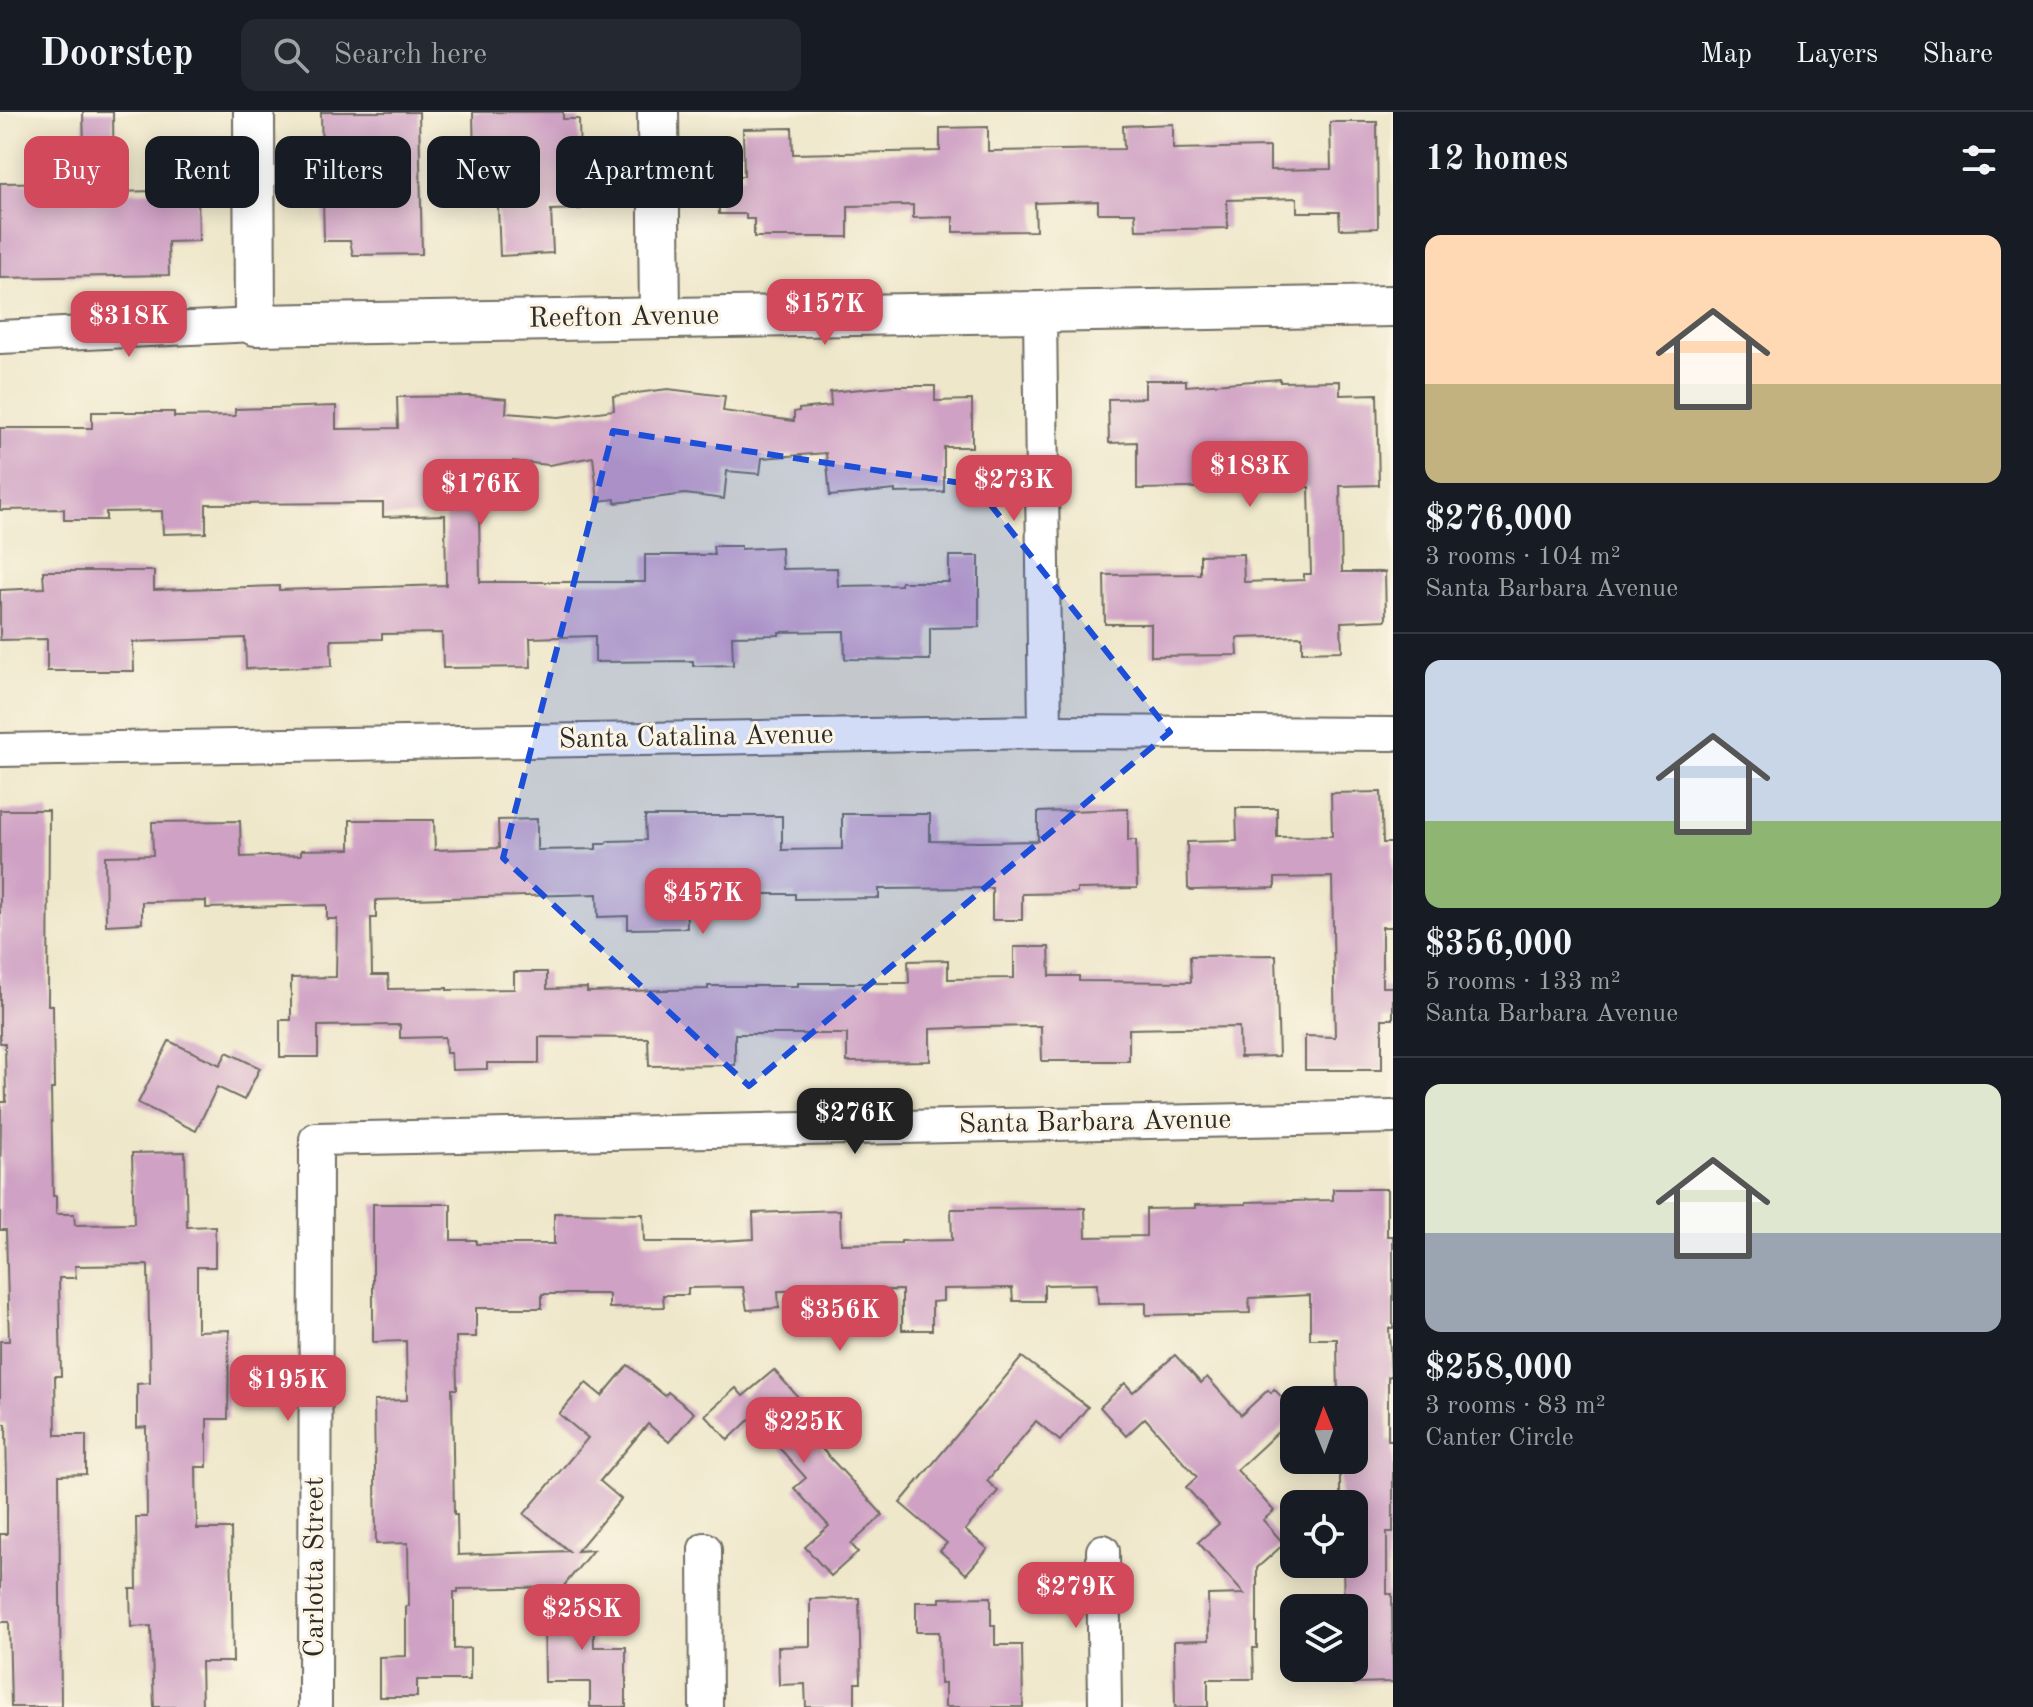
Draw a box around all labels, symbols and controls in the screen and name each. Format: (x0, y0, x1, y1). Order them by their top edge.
search box (241, 19, 801, 91)
icon: search (269, 33, 313, 77)
text: Doorstep (40, 36, 193, 74)
text: Search here (333, 40, 487, 70)
text: Map (1700, 41, 1752, 69)
text: Layers (1796, 41, 1878, 69)
text: Share (1922, 41, 1993, 69)
chip: Buy (24, 136, 129, 208)
chip: Rent (145, 136, 259, 208)
chip: Filters (275, 136, 411, 208)
chip: New (427, 136, 540, 208)
chip: Apartment (556, 136, 743, 208)
icon: filters (1957, 138, 2001, 182)
text: 12 homes (1425, 143, 1568, 177)
pin: $157K (769, 279, 881, 347)
icon: home (1641, 287, 1785, 431)
pin: $318K (73, 291, 185, 359)
text: $157K (785, 292, 865, 318)
street label: Reefton Avenue (528, 302, 720, 334)
text: $318K (89, 304, 169, 330)
pin: $183K (1194, 441, 1306, 509)
text: $183K (1210, 454, 1290, 480)
pin: $273K (958, 455, 1070, 523)
pin: $176K (425, 459, 537, 527)
text: $273K (974, 468, 1054, 494)
text: $176K (441, 472, 521, 498)
text: $276,000 (1425, 503, 1573, 537)
text: 3 rooms · 104 m² (1425, 544, 1621, 570)
text: Santa Barbara Avenue (1425, 576, 1678, 602)
icon: home (1641, 712, 1785, 856)
street label: Santa Catalina Avenue (558, 722, 834, 754)
pin: $457K (647, 868, 759, 936)
text: $457K (663, 881, 743, 907)
text: $356,000 (1425, 928, 1573, 962)
text: 5 rooms · 133 m² (1425, 969, 1621, 995)
text: Santa Barbara Avenue (1425, 1001, 1678, 1027)
pin: $276K (799, 1088, 911, 1156)
text: $276K (815, 1101, 895, 1127)
street label: Santa Barbara Avenue (958, 1107, 1232, 1139)
icon: home (1641, 1136, 1785, 1280)
pin: $356K (784, 1285, 896, 1353)
text: $356K (800, 1298, 880, 1324)
text: $258,000 (1425, 1352, 1573, 1386)
pin: $195K (232, 1355, 344, 1423)
text: $195K (248, 1368, 328, 1394)
north arrow (1280, 1386, 1368, 1474)
map controls (1280, 1386, 1368, 1682)
text: 3 rooms · 83 m² (1425, 1393, 1606, 1419)
pin: $225K (748, 1397, 860, 1465)
text: $225K (764, 1410, 844, 1436)
text: Canter Circle (1425, 1425, 1574, 1451)
street label: Carlotta Street (302, 1477, 330, 1658)
button: locate (1280, 1490, 1368, 1578)
pin: $279K (1020, 1562, 1132, 1630)
text: $279K (1036, 1575, 1116, 1601)
pin: $258K (526, 1584, 638, 1652)
button: layers (1280, 1594, 1368, 1682)
text: $258K (542, 1597, 622, 1623)

